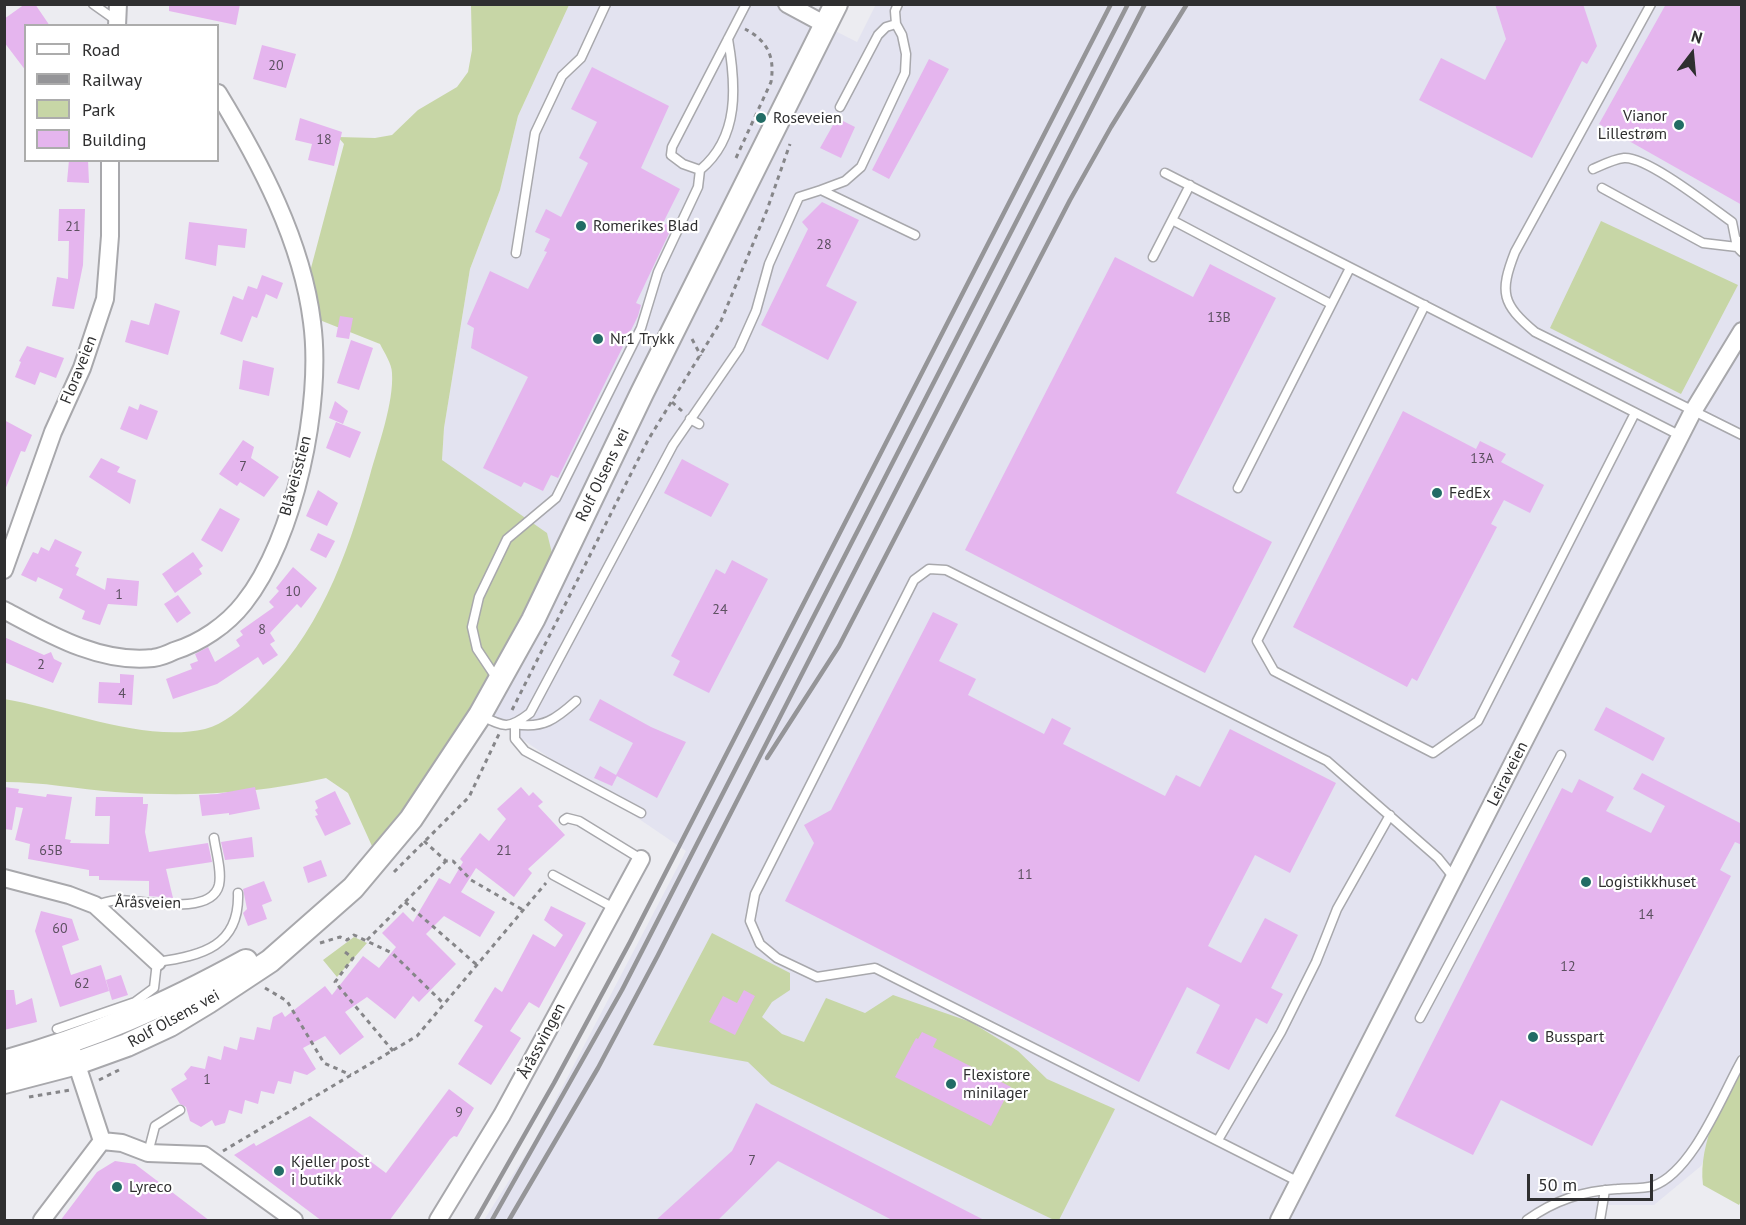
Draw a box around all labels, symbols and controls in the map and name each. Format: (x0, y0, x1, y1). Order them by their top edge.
legend (24, 24, 219, 162)
north arrow (1662, 24, 1722, 84)
text: N (1689, 26, 1705, 48)
text: Road (82, 38, 120, 61)
house number: 20 (268, 58, 284, 74)
text: Railway (82, 68, 142, 91)
text: Park (82, 98, 115, 121)
place label: Vianor Lillestrøm (1598, 106, 1667, 144)
place label: Roseveien (773, 108, 842, 128)
marker: Roseveien (754, 111, 768, 125)
marker: Vianor Lillestrøm (1672, 118, 1686, 132)
text: Building (82, 128, 146, 151)
house number: 18 (316, 132, 332, 148)
place label: Romerikes Blad (593, 216, 698, 236)
house number: 21 (65, 219, 81, 235)
marker: Romerikes Blad (574, 219, 588, 233)
house number: 28 (816, 237, 832, 253)
house number: 13B (1207, 310, 1231, 326)
place label: Nr1 Trykk (610, 329, 675, 349)
marker: Nr1 Trykk (591, 332, 605, 346)
street label: Floraveien (57, 333, 101, 407)
street label: Rolf Olsens vei (572, 425, 634, 525)
street label: Blåveisstien (276, 434, 316, 518)
house number: 13A (1470, 451, 1494, 467)
house number: 7 (239, 459, 247, 475)
place label: FedEx (1449, 483, 1491, 503)
marker: FedEx (1430, 486, 1444, 500)
house number: 10 (285, 584, 301, 600)
house number: 1 (115, 587, 123, 603)
house number: 24 (712, 602, 728, 618)
house number: 8 (258, 622, 266, 638)
house number: 2 (37, 657, 45, 673)
house number: 4 (118, 686, 126, 702)
street label: Leiraveien (1484, 738, 1532, 810)
house number: 65B (39, 843, 63, 859)
house number: 21 (496, 843, 512, 859)
house number: 11 (1017, 867, 1033, 883)
place label: Logistikkhuset (1598, 872, 1696, 892)
marker: Logistikkhuset (1579, 875, 1593, 889)
street label: Åråsveien (115, 893, 181, 913)
house number: 14 (1638, 907, 1654, 923)
house number: 60 (52, 921, 68, 937)
house number: 12 (1560, 959, 1576, 975)
house number: 62 (74, 976, 90, 992)
street label: Rolf Olsens vei (125, 986, 223, 1052)
street label: Åråssvingen (514, 1000, 570, 1082)
place label: Busspart (1545, 1027, 1604, 1047)
marker: Busspart (1526, 1030, 1540, 1044)
place label: Flexistore minilager (963, 1065, 1030, 1103)
house number: 1 (203, 1072, 211, 1088)
marker: Flexistore minilager (944, 1077, 958, 1091)
house number: 9 (455, 1105, 463, 1121)
place label: Kjeller post i butikk (291, 1152, 370, 1190)
house number: 7 (748, 1153, 756, 1169)
scale bar (1530, 1162, 1656, 1200)
marker: Kjeller post i butikk (272, 1164, 286, 1178)
text: 50 m (1538, 1173, 1577, 1196)
place label: Lyreco (129, 1177, 172, 1197)
marker: Lyreco (110, 1180, 124, 1194)

